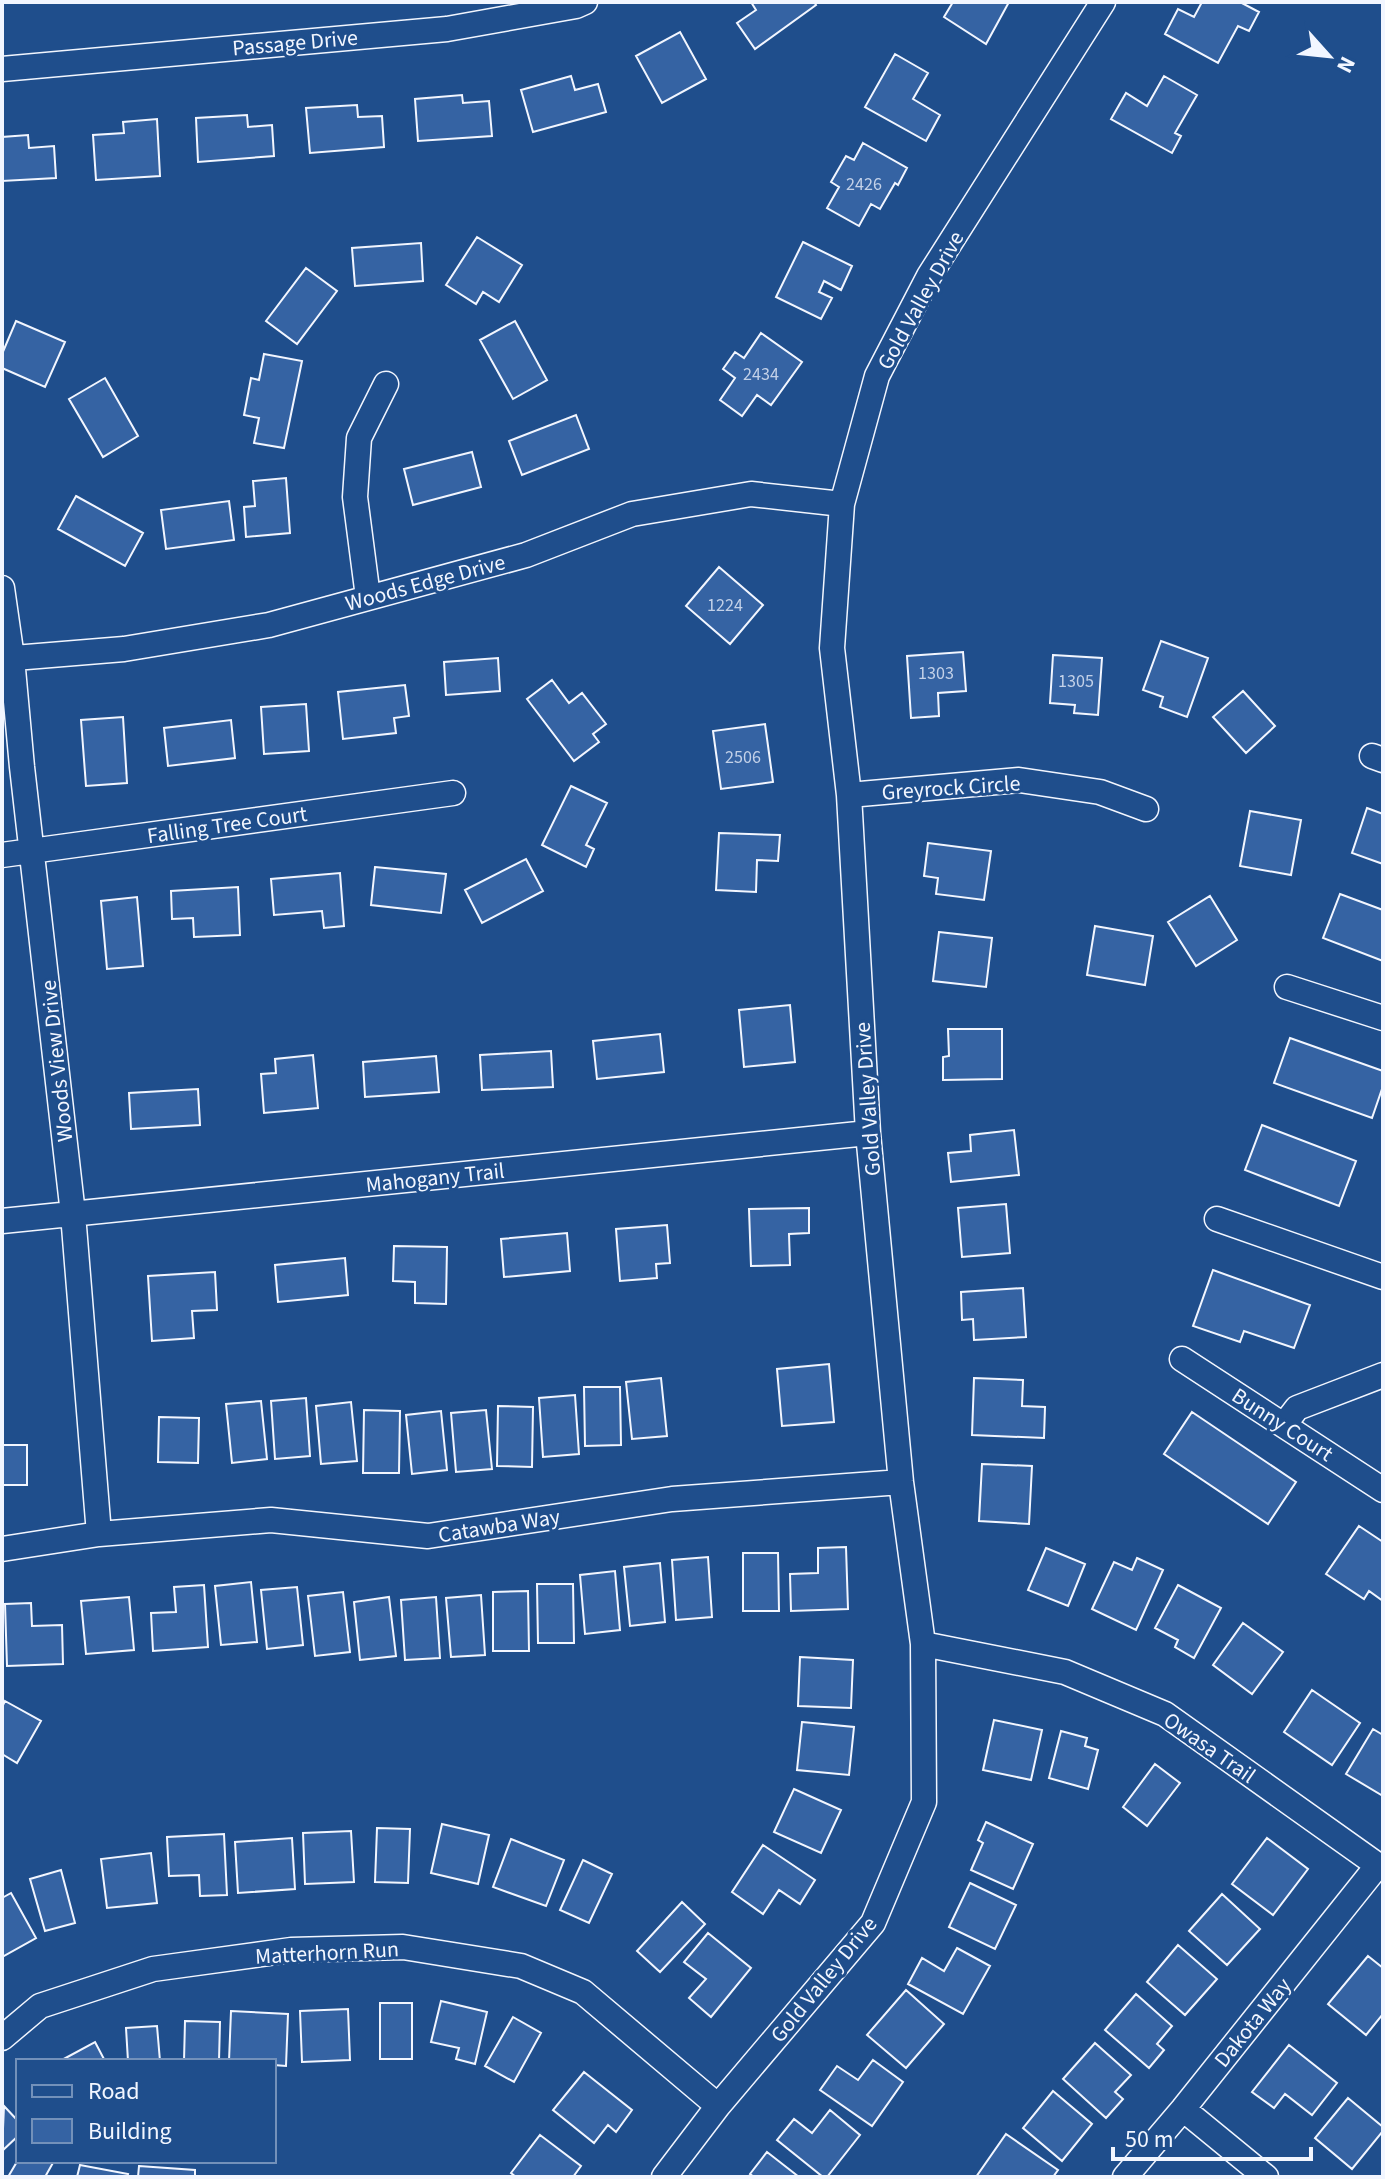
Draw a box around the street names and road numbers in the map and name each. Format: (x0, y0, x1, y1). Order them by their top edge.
street label: Passage Drive (231, 22, 359, 64)
street label: Gold Valley Drive (869, 225, 972, 376)
street label: Woods Edge Drive (342, 546, 509, 620)
street label: Greyrock Circle (881, 767, 1022, 809)
street label: Falling Tree Court (145, 798, 310, 852)
street label: Woods View Drive (33, 978, 81, 1143)
street label: Gold Valley Drive (847, 1021, 889, 1177)
street label: Mahogany Trail (364, 1155, 506, 1201)
street label: Bunny Court (1225, 1380, 1340, 1470)
street label: Catawba Way (436, 1500, 563, 1551)
street label: Owasa Trail (1157, 1704, 1262, 1791)
street label: Gold Valley Drive (763, 1910, 885, 2050)
street label: Matterhorn Run (254, 1933, 400, 1973)
street label: Dakota Way (1207, 1970, 1299, 2074)

